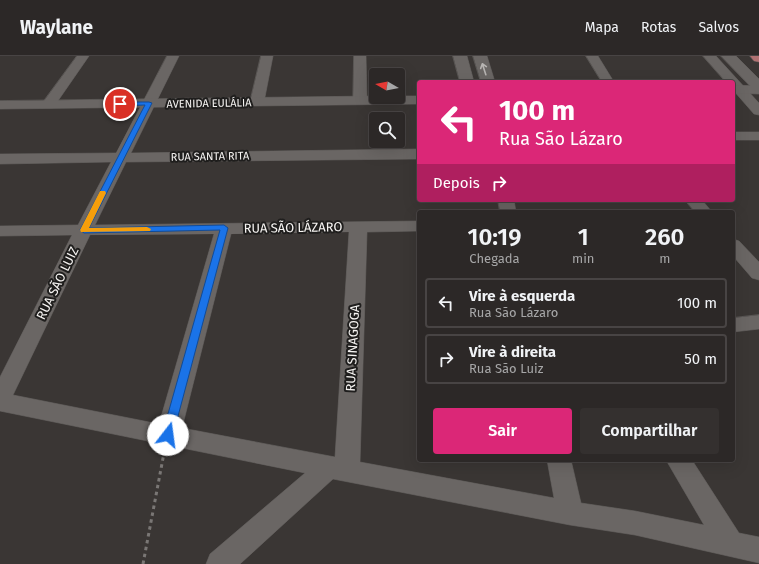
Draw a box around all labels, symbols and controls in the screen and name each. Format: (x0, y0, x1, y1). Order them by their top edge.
text: Waylane (20, 16, 93, 39)
text: Mapa (585, 19, 619, 36)
text: Rotas (641, 19, 676, 36)
text: Salvos (698, 19, 739, 36)
one-way arrow (480, 63, 487, 76)
north arrow (369, 68, 405, 104)
map controls (369, 68, 405, 148)
pin (103, 87, 137, 121)
icon: arrive (109, 93, 131, 115)
text: 100 m (499, 94, 575, 127)
street label: AVENIDA EULÁLIA (166, 95, 252, 111)
icon: left (433, 96, 485, 148)
button: search (369, 112, 405, 148)
text: Rua São Lázaro (499, 128, 623, 150)
street label: RUA SANTA RITA (171, 149, 250, 164)
icon: right (488, 172, 510, 194)
text: Depois (433, 174, 480, 192)
street label: RUA SÃO LÁZARO (243, 219, 343, 236)
text: 10:19 (468, 223, 521, 251)
text: 1 (578, 223, 589, 251)
text: 260 (645, 223, 684, 251)
street label: RUA SÃO LUIZ (33, 244, 82, 322)
text: Chegada (469, 251, 520, 266)
text: min (572, 251, 594, 266)
text: m (659, 251, 670, 266)
text: Vire à esquerda (469, 287, 575, 305)
icon: left (435, 292, 457, 314)
text: 100 m (677, 294, 717, 312)
street label: RUA SINAGOGA (343, 304, 362, 392)
text: Rua São Lázaro (469, 305, 558, 320)
text: Vire à direita (469, 343, 556, 361)
icon: right (435, 348, 457, 370)
text: 50 m (684, 350, 717, 368)
text: Rua São Luiz (469, 361, 543, 376)
button: Sair (433, 408, 572, 454)
button: Compartilhar (580, 408, 719, 454)
position arrow (147, 414, 189, 456)

